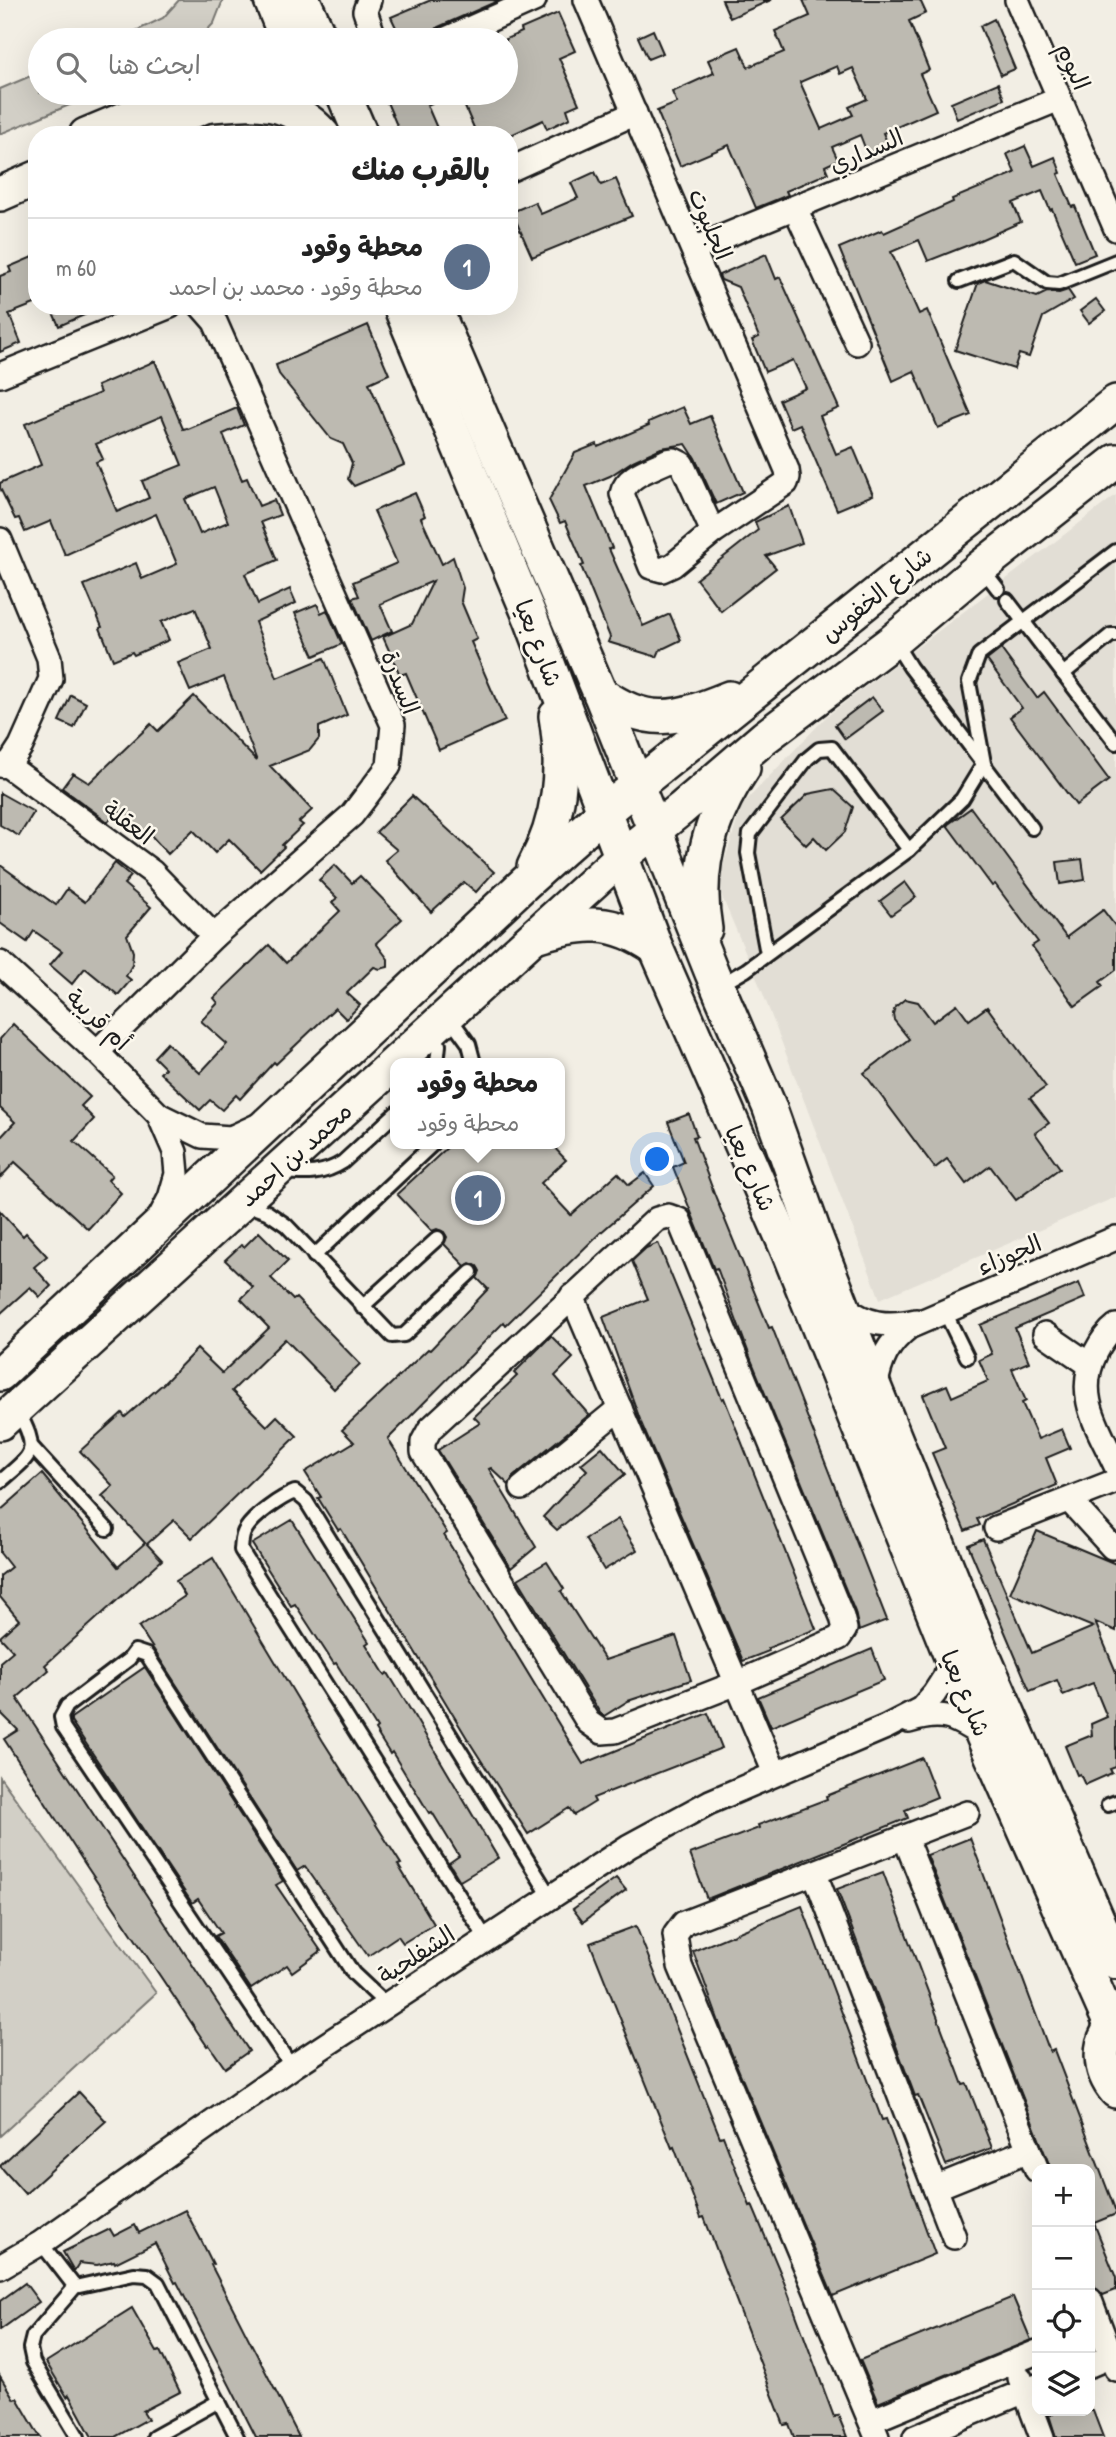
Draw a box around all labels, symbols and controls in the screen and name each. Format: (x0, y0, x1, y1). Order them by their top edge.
search box (28, 28, 518, 105)
street label: البوم (1047, 37, 1098, 96)
text: ابحث هنا (108, 47, 201, 82)
icon: search (52, 48, 90, 86)
street label: السداري (824, 120, 909, 182)
text: بالقرب منك (352, 149, 490, 189)
street label: الجلبوت (681, 183, 740, 265)
text: محطة وقود (301, 229, 423, 264)
text: 60 m (56, 252, 96, 283)
text: 1 (463, 252, 471, 283)
text: محطة وقود · محمد بن احمد (169, 271, 423, 302)
street label: شارع الخفوس (814, 539, 940, 650)
street label: شارع بعيا (506, 595, 570, 692)
street label: السدرة (374, 646, 428, 718)
street label: العقلة (97, 792, 161, 852)
street label: أم قريبة (58, 981, 138, 1059)
popup (390, 1058, 565, 1149)
text: محطة وقود (417, 1065, 538, 1100)
street label: محمد بن احمد (231, 1095, 359, 1213)
text: محطة وقود (417, 1107, 519, 1138)
street label: شارع بعيا (716, 1120, 784, 1217)
your location (640, 1142, 674, 1176)
pin: 1 (455, 1172, 501, 1224)
street label: الجوزاء (972, 1226, 1046, 1282)
street label: شارع بعيا (932, 1645, 998, 1742)
street label: الشفلحية (371, 1917, 461, 1991)
map controls (1032, 2164, 1095, 2416)
button: + (1032, 2164, 1095, 2227)
button: − (1032, 2227, 1095, 2290)
button: locate (1032, 2290, 1095, 2353)
button: layers (1032, 2353, 1095, 2416)

